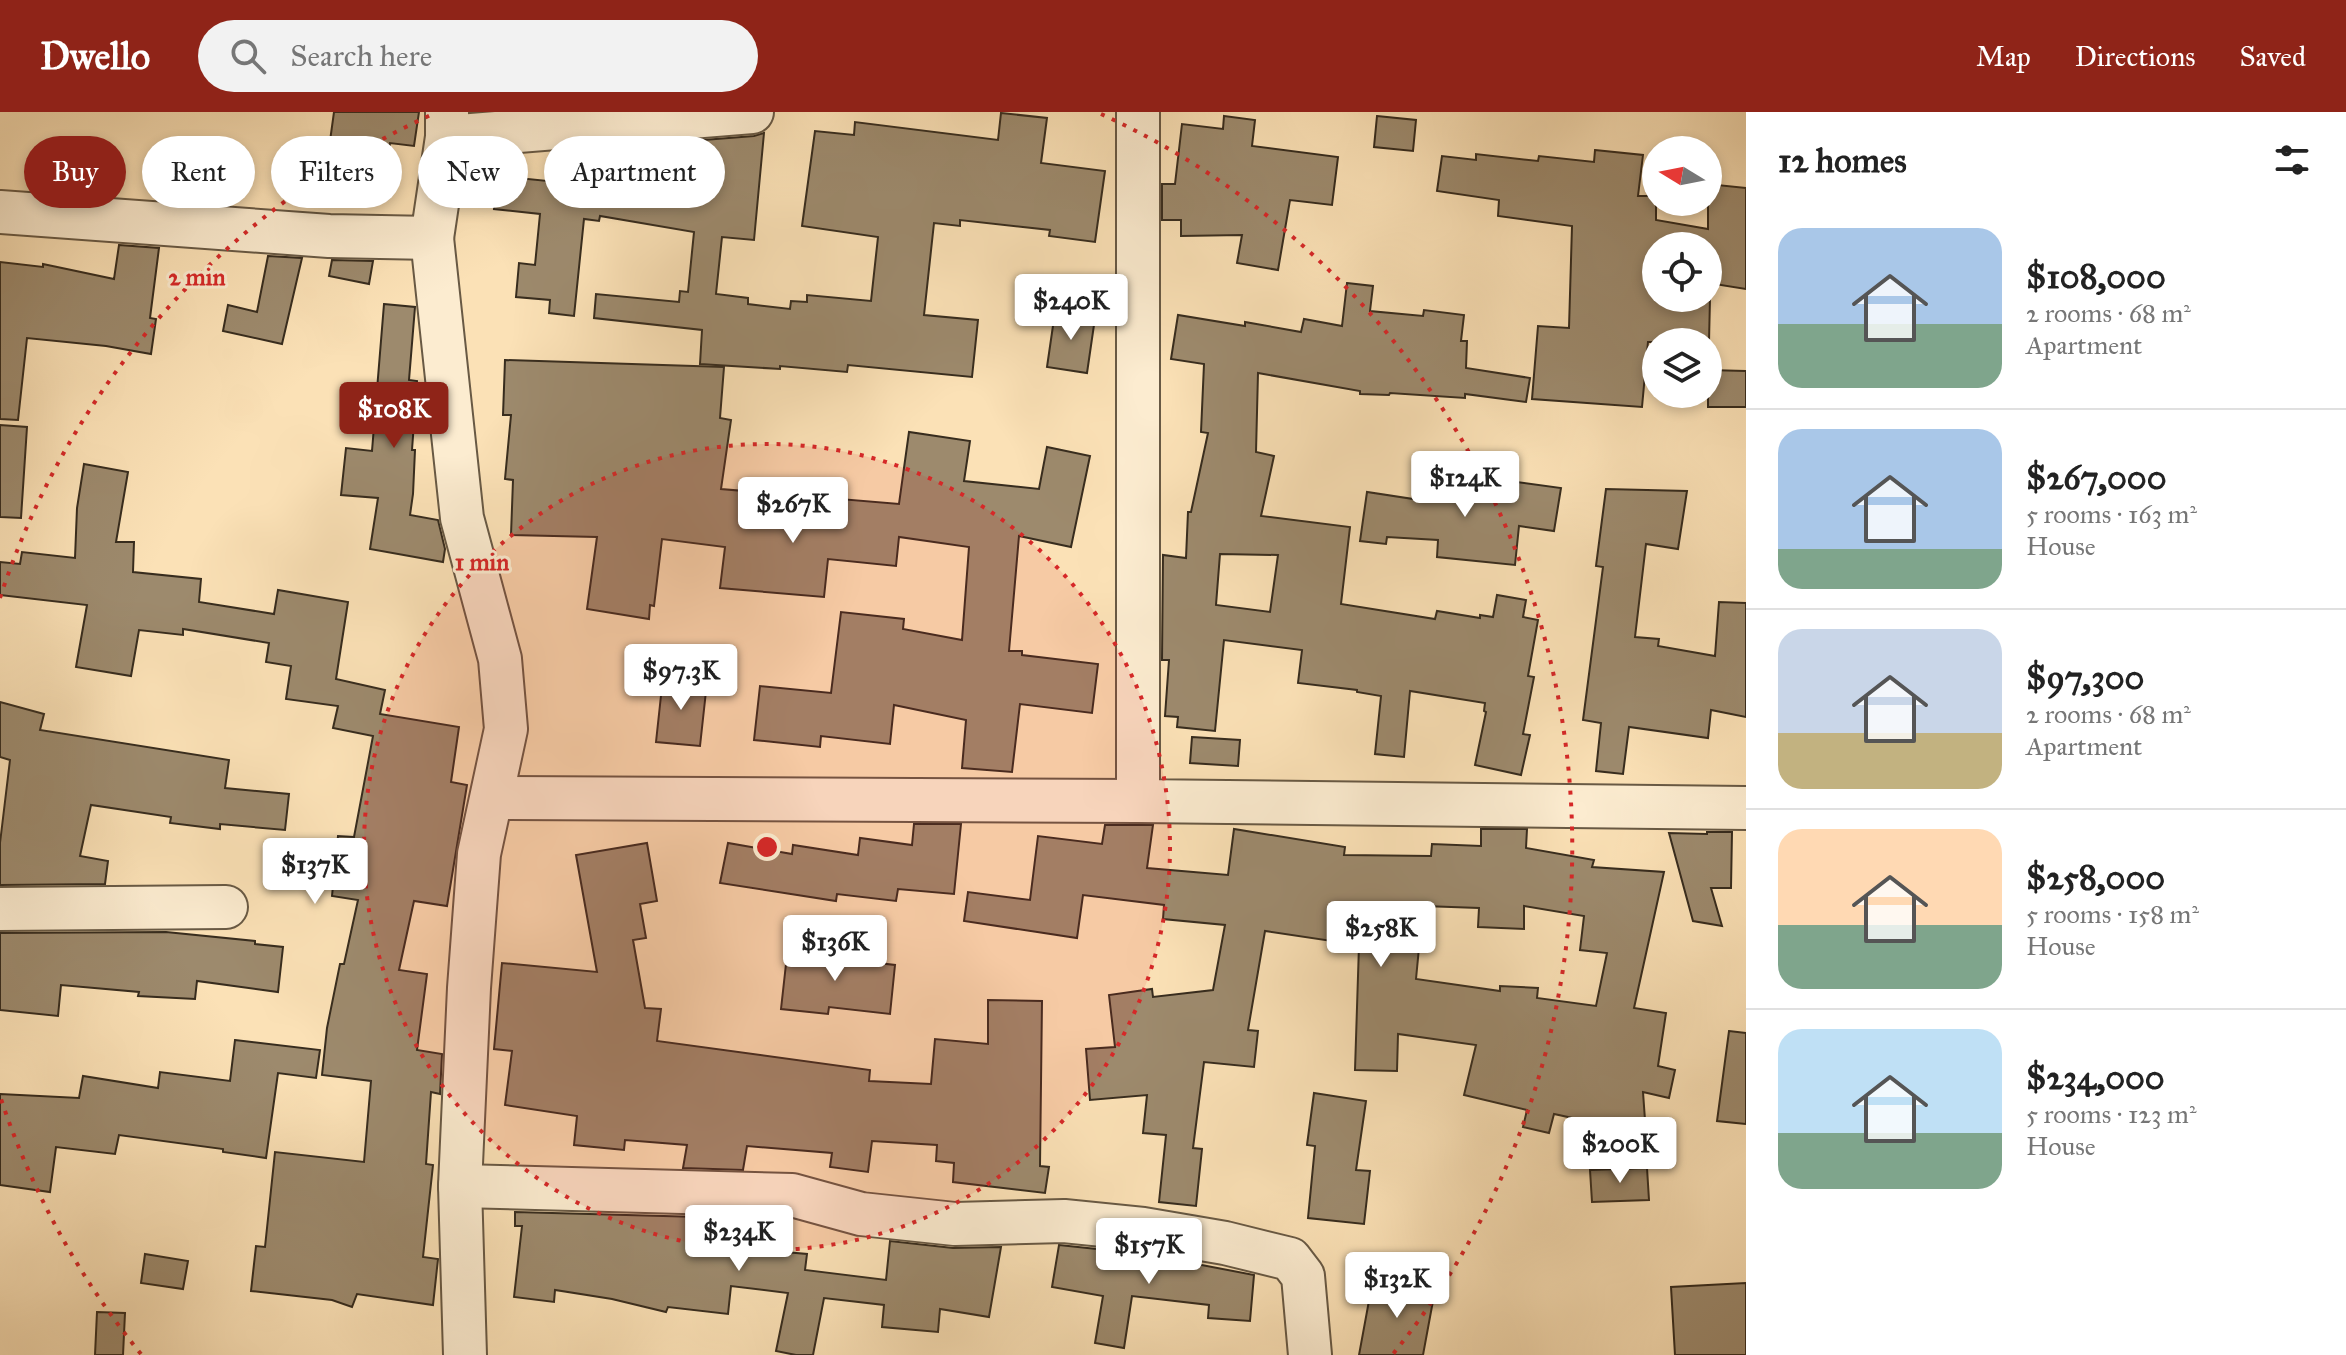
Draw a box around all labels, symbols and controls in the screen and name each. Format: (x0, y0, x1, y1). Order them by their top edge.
search box (198, 20, 758, 92)
text: Dwello (40, 33, 150, 79)
icon: search (226, 34, 270, 78)
text: Search here (290, 38, 432, 74)
text: Map (1976, 39, 2031, 74)
text: Directions (2075, 39, 2196, 74)
text: Saved (2240, 39, 2306, 74)
chip: Buy (24, 136, 126, 208)
chip: Rent (142, 136, 255, 208)
chip: Filters (271, 136, 402, 208)
chip: New (418, 136, 528, 208)
chip: Apartment (544, 136, 725, 208)
north arrow (1642, 136, 1722, 216)
map controls (1642, 136, 1722, 408)
icon: filters (2270, 138, 2314, 182)
text: 12 homes (1778, 140, 1907, 181)
button: locate (1642, 232, 1722, 312)
text: $108,000 (2026, 256, 2166, 297)
icon: home (1842, 260, 1938, 356)
text: 2 min (169, 262, 225, 292)
pin: $240K (1015, 274, 1127, 342)
text: $240K (1033, 284, 1109, 316)
text: 2 rooms · 68 m² (2026, 297, 2191, 329)
button: layers (1642, 328, 1722, 408)
text: Apartment (2026, 329, 2142, 361)
pin: $108K (338, 382, 450, 450)
text: $108K (357, 392, 431, 424)
pin: $124K (1409, 451, 1521, 519)
text: $267,000 (2026, 457, 2166, 498)
text: $124K (1429, 461, 1501, 493)
icon: home (1842, 461, 1938, 557)
pin: $267K (737, 477, 849, 545)
text: $267K (756, 487, 830, 519)
text: 5 rooms · 163 m² (2026, 498, 2197, 530)
text: House (2026, 530, 2096, 562)
text: 1 min (455, 547, 509, 577)
pin: $97.3K (616, 644, 746, 712)
text: $97.3K (642, 654, 720, 686)
text: $97,300 (2026, 657, 2144, 698)
icon: home (1842, 661, 1938, 757)
text: 2 rooms · 68 m² (2026, 698, 2191, 730)
text: Apartment (2026, 730, 2142, 762)
centre of rings (753, 833, 781, 861)
pin: $137K (259, 838, 371, 906)
text: $137K (281, 848, 349, 880)
text: $258,000 (2026, 857, 2165, 898)
icon: home (1842, 861, 1938, 957)
text: 5 rooms · 158 m² (2026, 898, 2199, 930)
pin: $258K (1325, 901, 1437, 969)
text: $258K (1345, 911, 1417, 943)
pin: $136K (779, 915, 891, 983)
text: $136K (801, 925, 869, 957)
text: House (2026, 930, 2096, 962)
text: $234,000 (2026, 1057, 2165, 1098)
icon: home (1842, 1061, 1938, 1157)
text: 5 rooms · 123 m² (2026, 1098, 2197, 1130)
pin: $200K (1564, 1117, 1676, 1185)
text: $200K (1581, 1127, 1659, 1159)
text: House (2026, 1130, 2096, 1162)
pin: $234K (683, 1205, 795, 1273)
text: $234K (703, 1215, 775, 1247)
pin: $157K (1093, 1218, 1205, 1286)
text: $157K (1114, 1228, 1184, 1260)
pin: $132K (1341, 1252, 1453, 1320)
text: $132K (1363, 1262, 1431, 1294)

